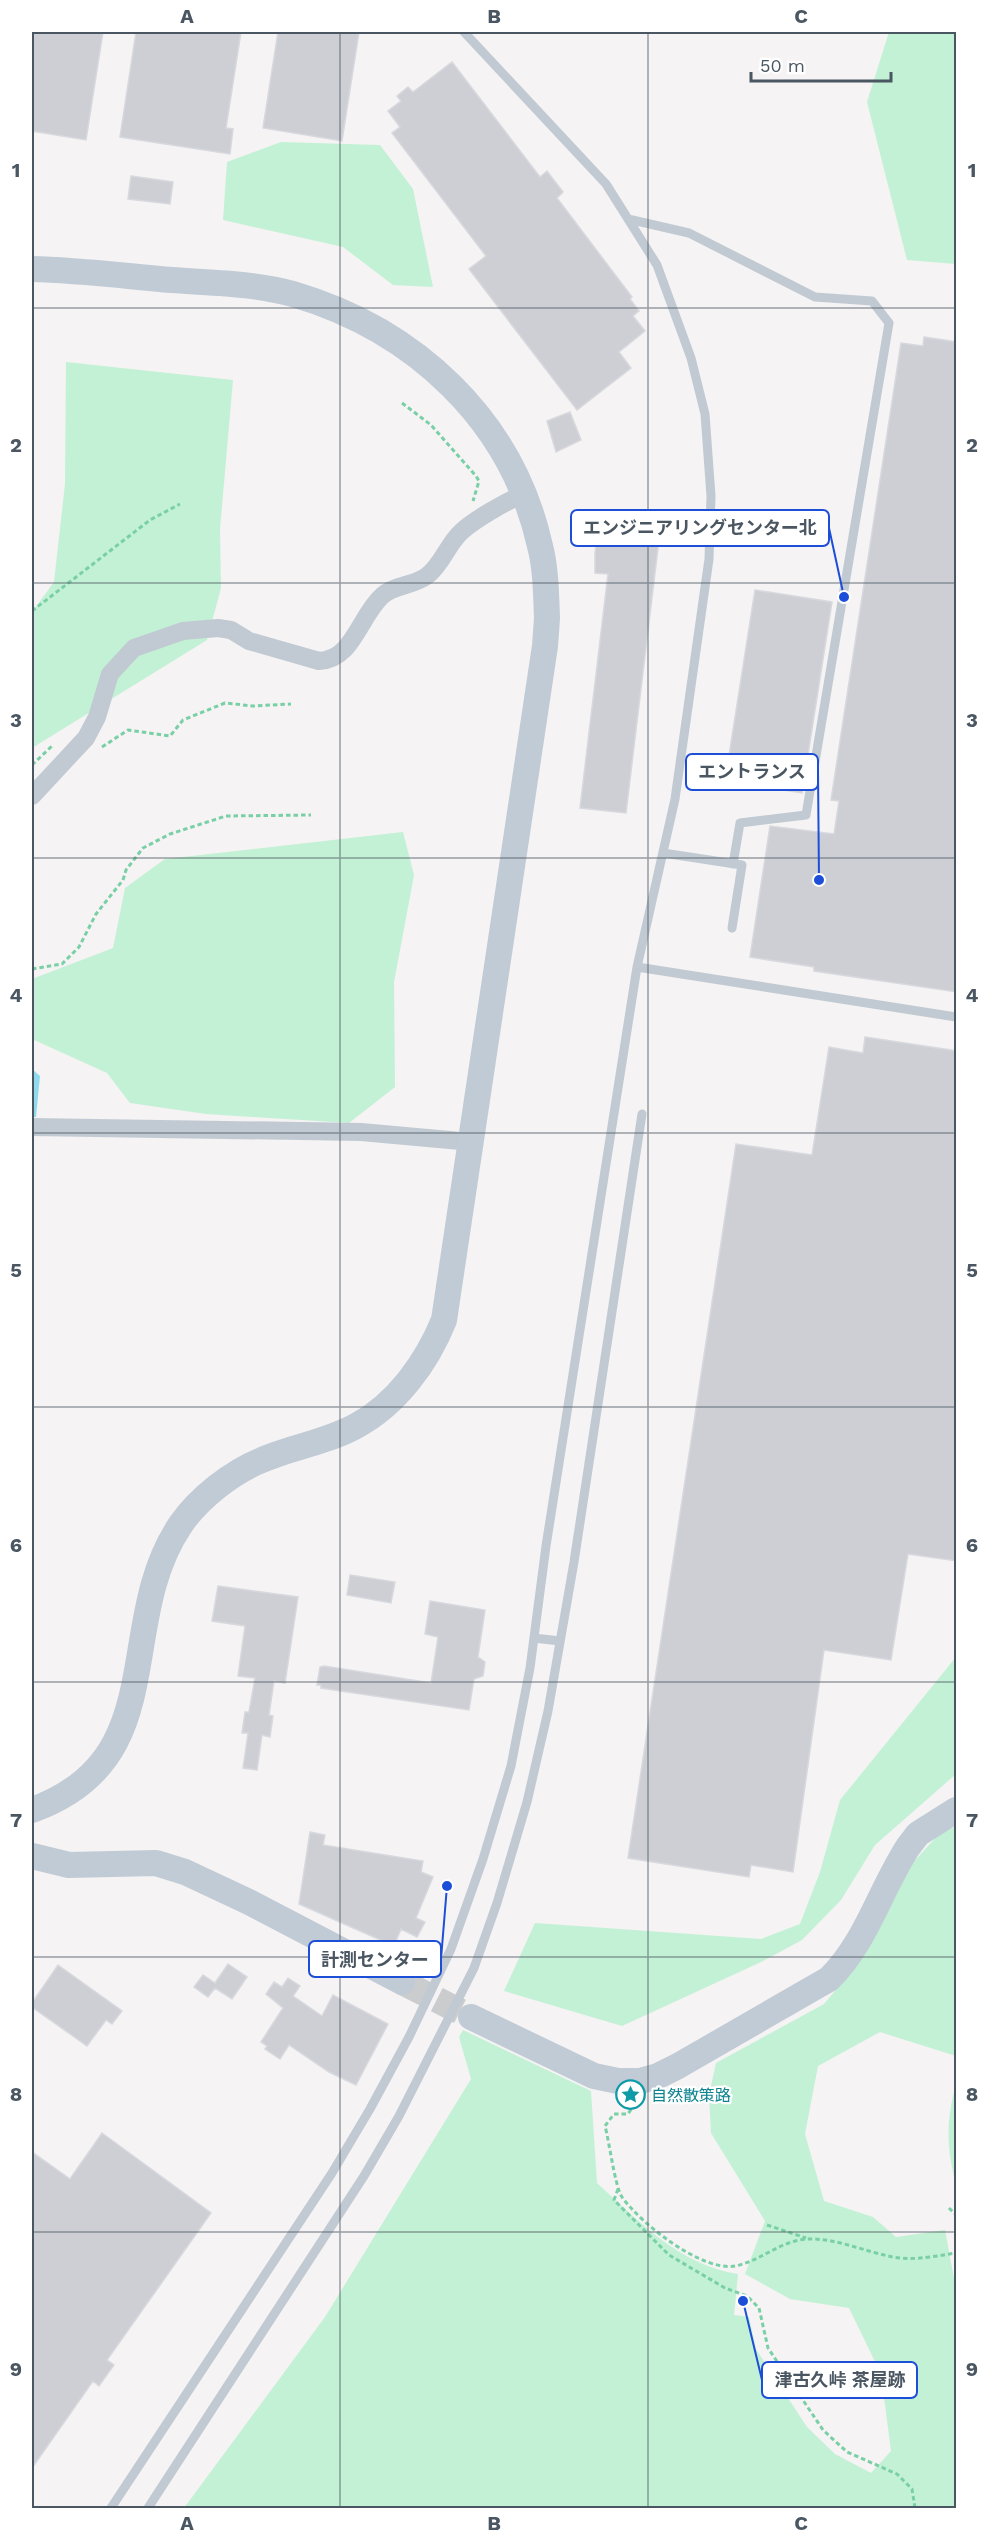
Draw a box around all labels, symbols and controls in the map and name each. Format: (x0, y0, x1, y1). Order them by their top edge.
text: A (180, 4, 194, 28)
text: B (487, 4, 501, 28)
text: C (794, 4, 808, 28)
scale bar (751, 45, 890, 83)
text: 50 m (760, 55, 805, 76)
text: 1 (12, 158, 20, 182)
text: 1 (968, 158, 976, 182)
text: 2 (10, 433, 22, 457)
text: 2 (966, 433, 978, 457)
callout: エンジニアリングセンター北 (571, 510, 829, 546)
text: エンジニアリングセンター北 (583, 517, 817, 538)
text: 3 (10, 708, 22, 732)
text: 3 (966, 708, 978, 732)
callout: エントランス (686, 754, 818, 790)
text: エントランス (698, 761, 806, 782)
text: 4 (10, 983, 23, 1007)
text: 4 (966, 983, 979, 1007)
text: 5 (10, 1258, 22, 1282)
text: 5 (966, 1258, 978, 1282)
text: 6 (10, 1533, 22, 1557)
text: 6 (966, 1533, 978, 1557)
text: 7 (10, 1808, 22, 1832)
text: 7 (966, 1808, 978, 1832)
callout: 計測センター (309, 1941, 441, 1977)
text: 計測センター (321, 1949, 429, 1970)
place icon: 自然散策路 (614, 2079, 646, 2111)
text: 8 (10, 2082, 22, 2106)
text: 8 (966, 2082, 978, 2106)
place label: 自然散策路 (651, 2086, 731, 2105)
text: 9 (10, 2357, 22, 2381)
text: 9 (966, 2357, 978, 2381)
callout: 津古久峠 茶屋跡 (762, 2362, 917, 2398)
text: 津古久峠 茶屋跡 (774, 2369, 906, 2390)
text: A (180, 2511, 194, 2535)
text: B (487, 2511, 501, 2535)
text: C (794, 2511, 808, 2535)

